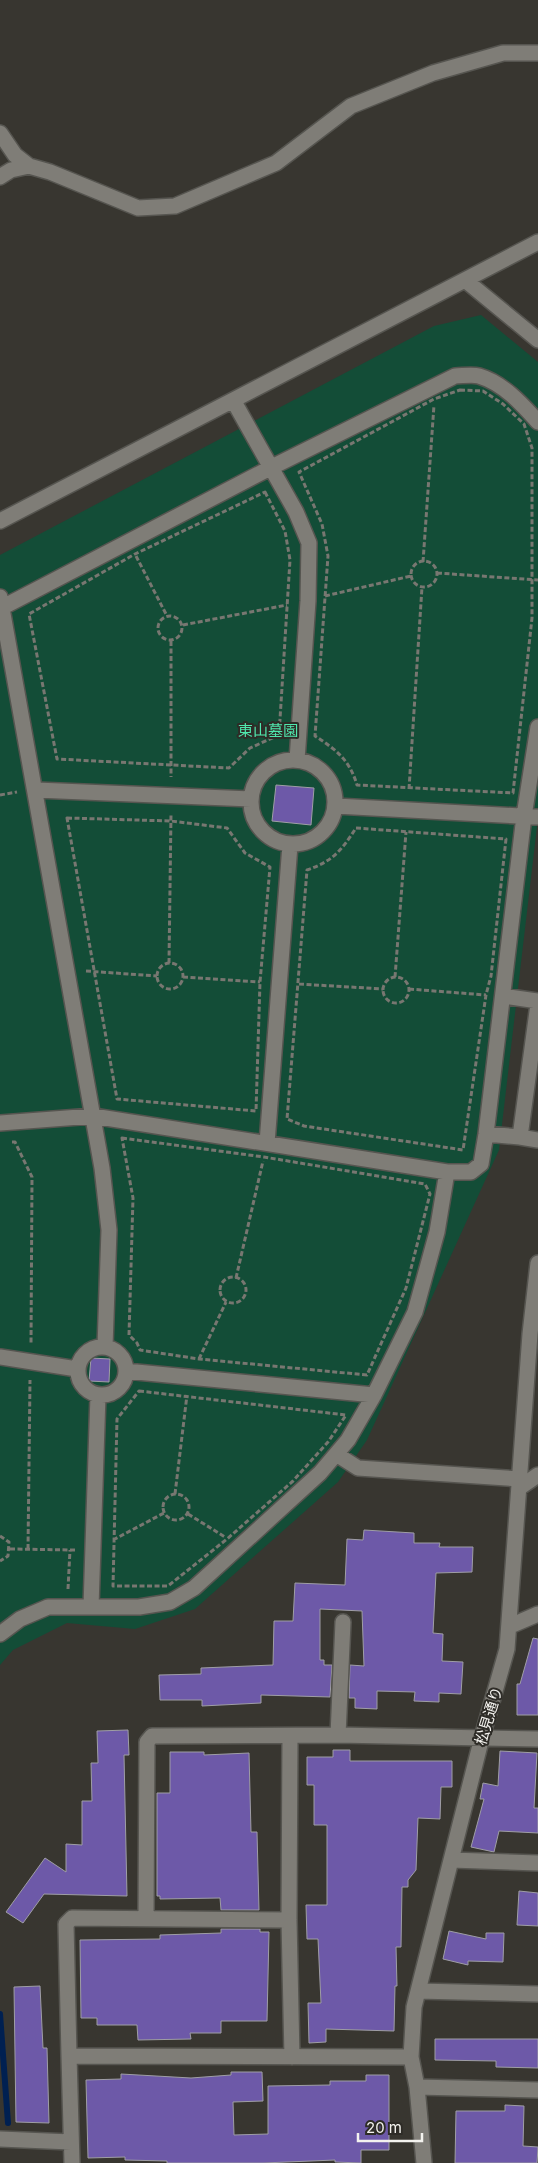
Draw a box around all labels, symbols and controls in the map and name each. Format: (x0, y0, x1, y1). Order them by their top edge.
park label: 東山墓園 (238, 721, 298, 740)
street label: 松見通り (471, 1684, 506, 1747)
scale bar (358, 2110, 422, 2142)
text: 20 m (366, 2118, 402, 2137)

